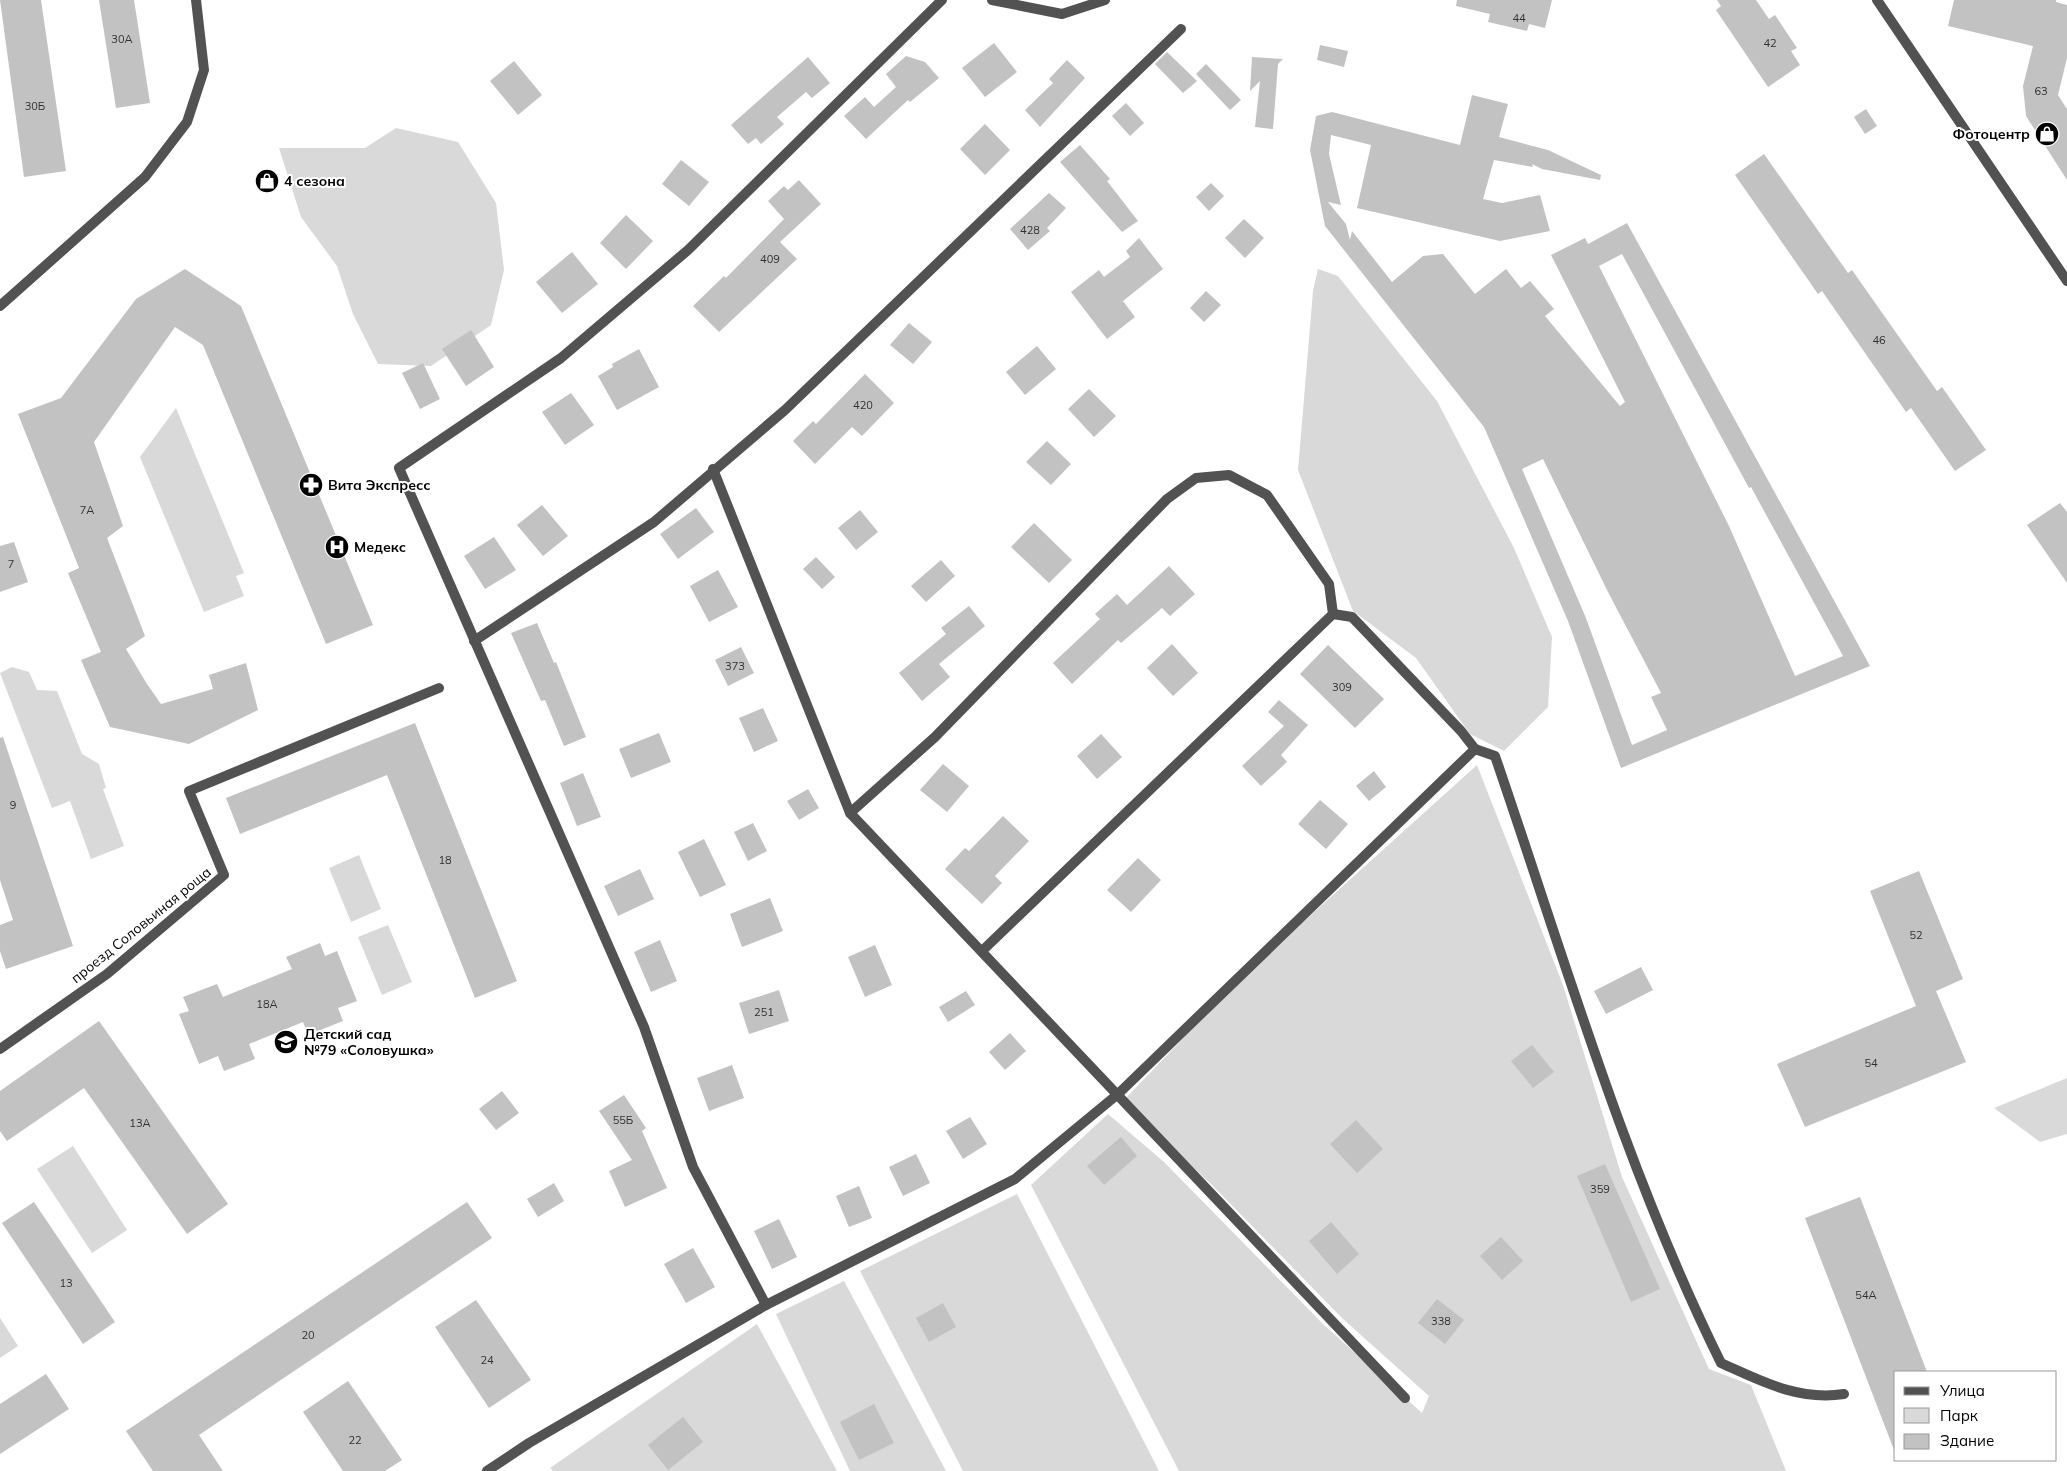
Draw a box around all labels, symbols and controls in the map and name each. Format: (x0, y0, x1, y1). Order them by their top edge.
house number: 44 (1512, 11, 1526, 25)
house number: 30А (111, 32, 133, 46)
house number: 42 (1763, 36, 1777, 50)
house number: 63 (2034, 84, 2048, 98)
house number: 30Б (25, 99, 45, 113)
shop icon: Фотоцентр (2034, 121, 2060, 147)
place label: Фотоцентр (1953, 125, 2030, 143)
shop icon: 4 сезона (254, 168, 280, 194)
place label: 4 сезона (284, 172, 345, 190)
house number: 428 (1020, 223, 1040, 237)
house number: 409 (760, 252, 780, 266)
house number: 46 (1872, 333, 1886, 347)
house number: 420 (853, 398, 873, 412)
pharmacy icon: Вита Экспресс (298, 472, 324, 498)
place label: Вита Экспресс (328, 476, 431, 494)
house number: 7А (80, 503, 94, 517)
hospital icon: Медекс (324, 534, 350, 560)
place label: Медекс (354, 538, 406, 556)
house number: 7 (8, 557, 14, 571)
house number: 373 (725, 659, 745, 673)
house number: 309 (1332, 680, 1352, 694)
house number: 9 (10, 798, 16, 812)
house number: 18 (438, 853, 452, 867)
street label: проезд Соловьиная роща (67, 863, 215, 987)
house number: 52 (1909, 928, 1923, 942)
house number: 18А (256, 997, 278, 1011)
house number: 251 (754, 1005, 774, 1019)
place label: Детский сад №79 «Соловушка» (304, 1025, 434, 1059)
school or university icon: Детский сад №79 «Соловушка» (273, 1029, 299, 1055)
house number: 54 (1864, 1056, 1878, 1070)
house number: 55Б (613, 1113, 633, 1127)
house number: 13А (129, 1116, 151, 1130)
house number: 359 (1590, 1182, 1610, 1196)
house number: 13 (59, 1276, 73, 1290)
house number: 54А (1855, 1288, 1877, 1302)
house number: 338 (1431, 1314, 1451, 1328)
house number: 20 (301, 1328, 315, 1342)
house number: 24 (480, 1353, 494, 1367)
legend (1894, 1371, 2057, 1461)
text: Улица (1939, 1381, 1985, 1400)
text: Парк (1940, 1406, 1979, 1425)
text: Здание (1940, 1431, 1994, 1450)
house number: 22 (348, 1433, 362, 1447)

